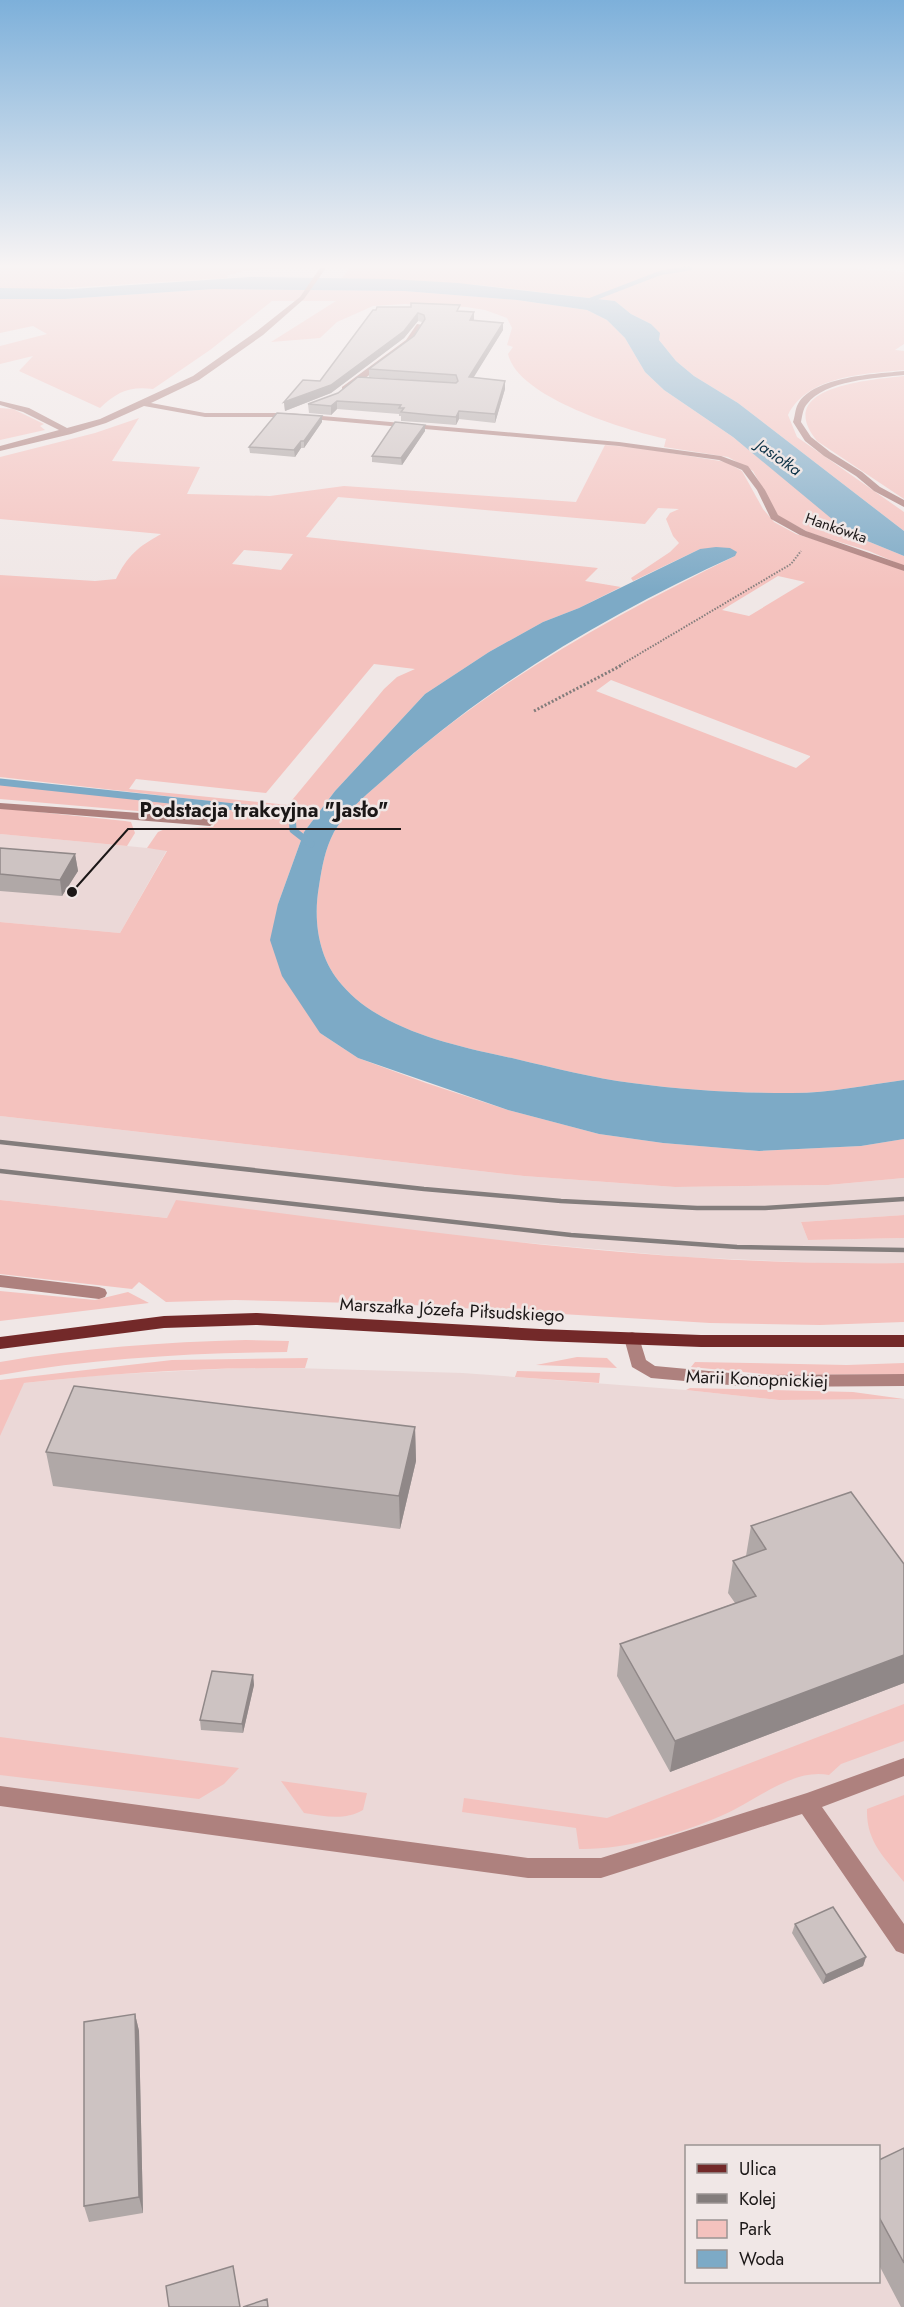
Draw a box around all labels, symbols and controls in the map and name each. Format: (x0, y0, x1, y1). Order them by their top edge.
water label: Jasiołka (749, 432, 806, 481)
street label: Hankówka (802, 507, 870, 549)
callout: Podstacja trakcyjna "Jasło" (128, 791, 401, 829)
text: Podstacja trakcyjna "Jasło" (140, 796, 388, 825)
street label: Marszałka Józefa Piłsudskiego (339, 1291, 565, 1329)
street label: Marii Konopnickiej (685, 1364, 829, 1394)
legend (685, 2145, 880, 2283)
text: Ulica (739, 2156, 776, 2182)
text: Kolej (739, 2186, 776, 2212)
text: Park (739, 2216, 771, 2242)
text: Woda (739, 2246, 784, 2272)

